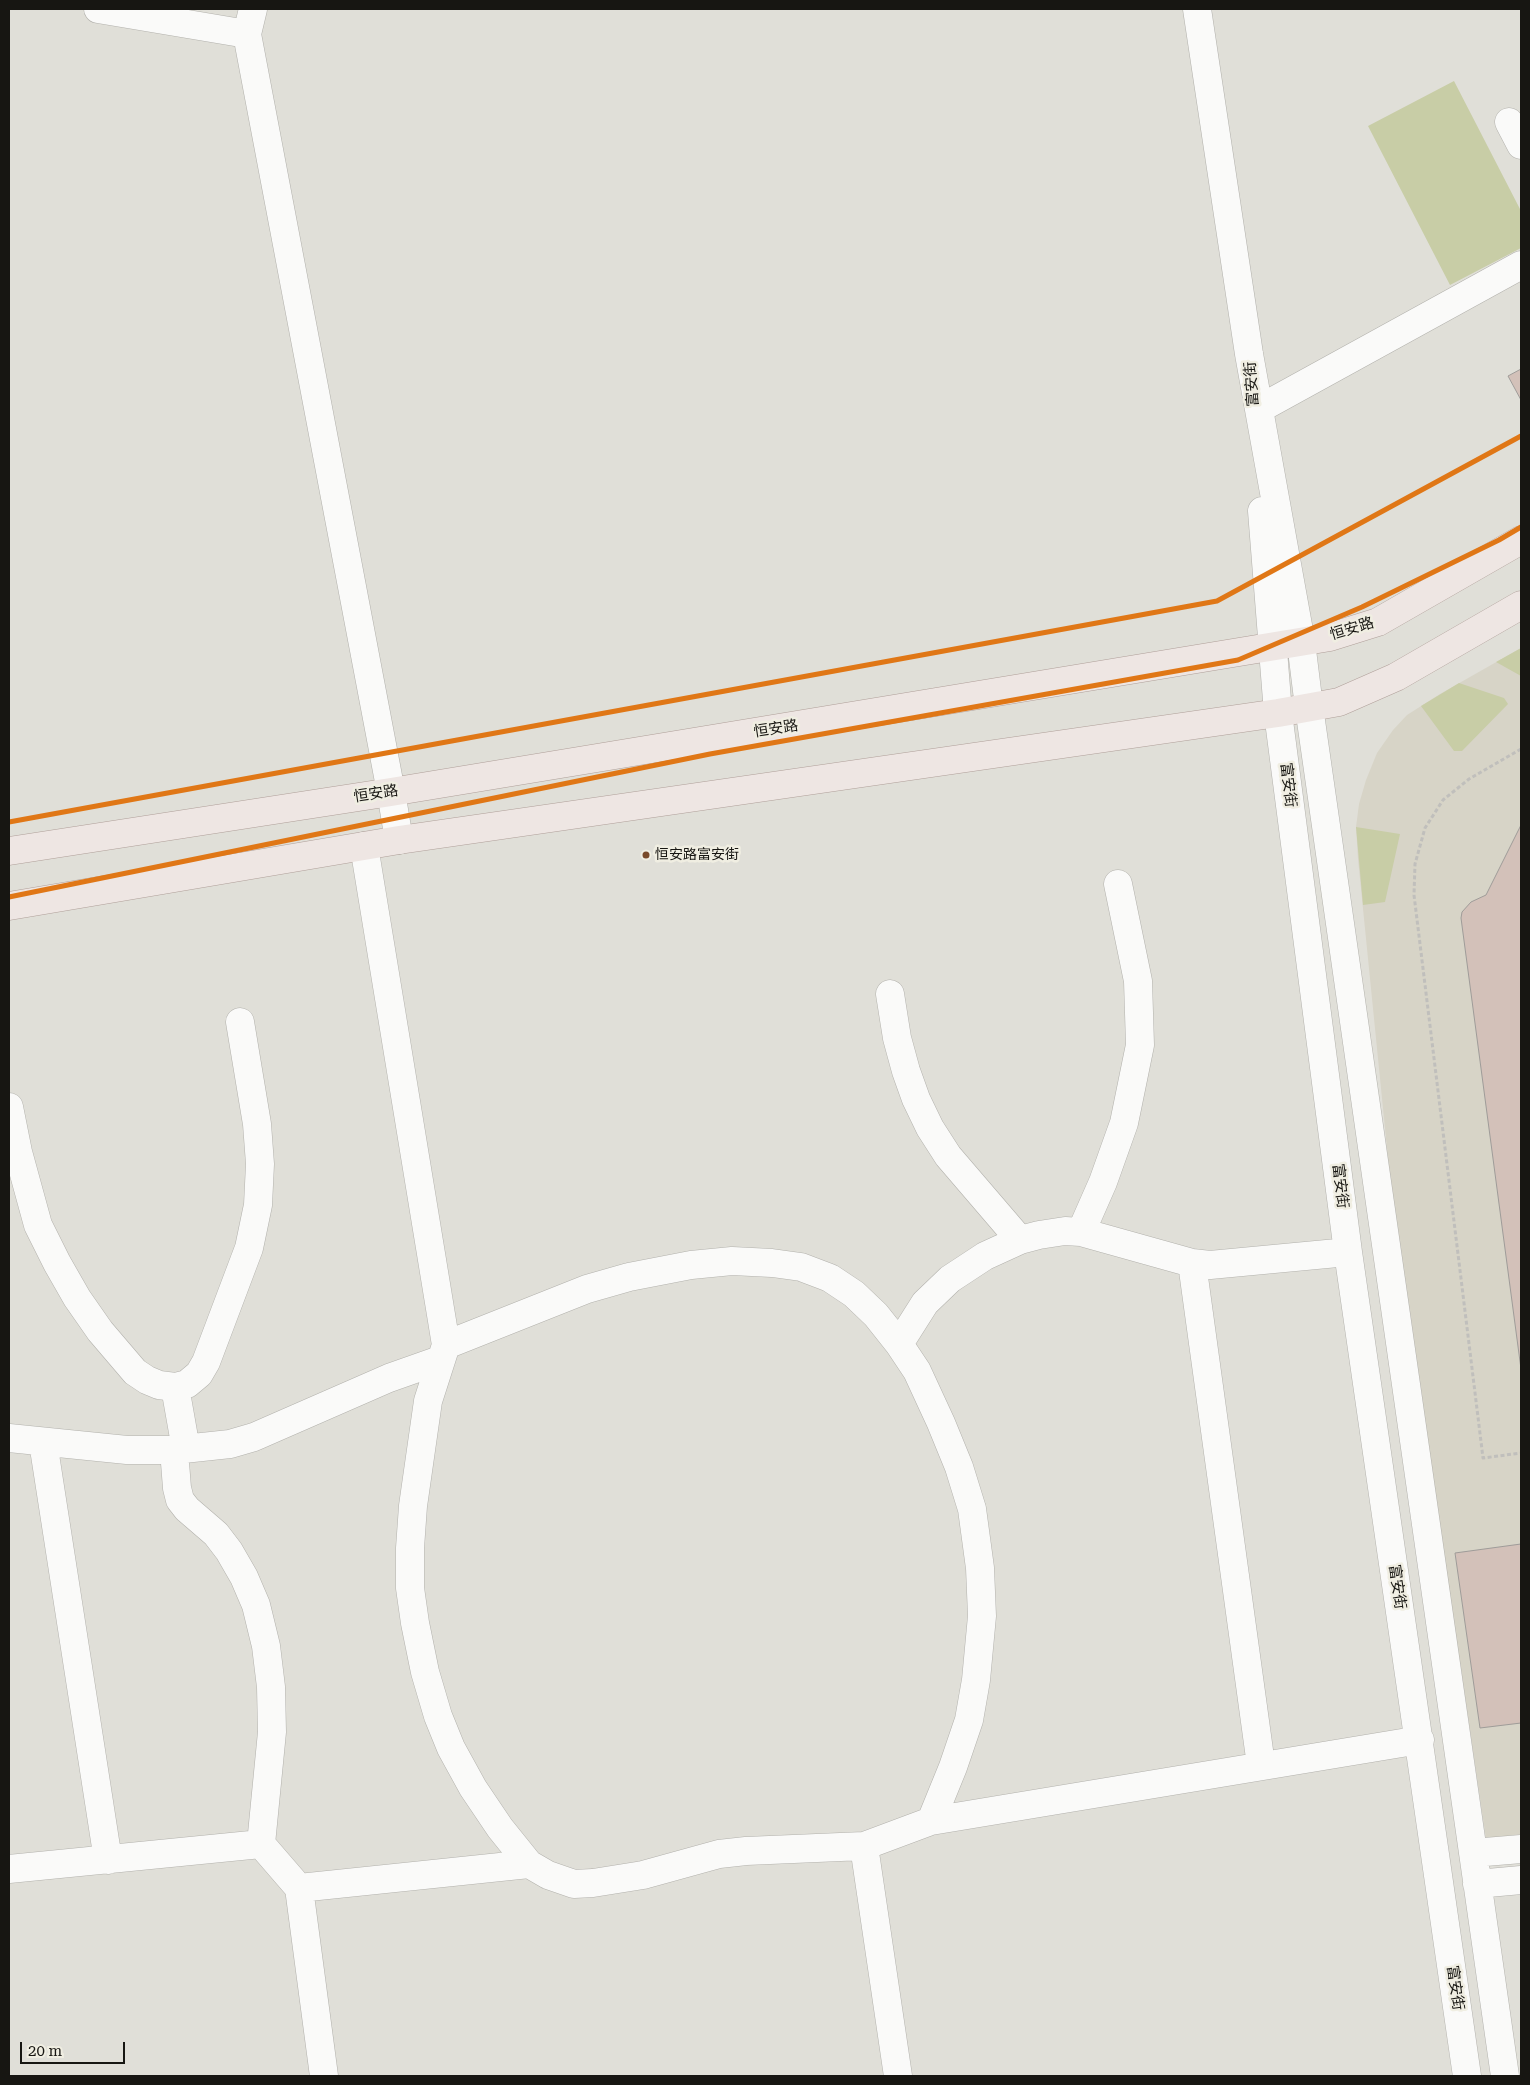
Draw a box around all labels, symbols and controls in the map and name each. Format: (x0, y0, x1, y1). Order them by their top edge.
street label: 富安街 (1241, 361, 1263, 407)
street label: 恒安路 (1328, 614, 1376, 644)
street label: 恒安路 (752, 717, 800, 741)
street label: 富安街 (1276, 762, 1300, 808)
street label: 恒安路 (352, 782, 400, 806)
place label: 恒安路富安街 (655, 847, 739, 863)
marker: 恒安路富安街 (641, 850, 651, 860)
street label: 富安街 (1328, 1163, 1352, 1209)
street label: 富安街 (1385, 1563, 1409, 1611)
street label: 富安街 (1443, 1964, 1467, 2012)
scale bar (22, 2032, 128, 2064)
text: 20 m (28, 2042, 62, 2060)

